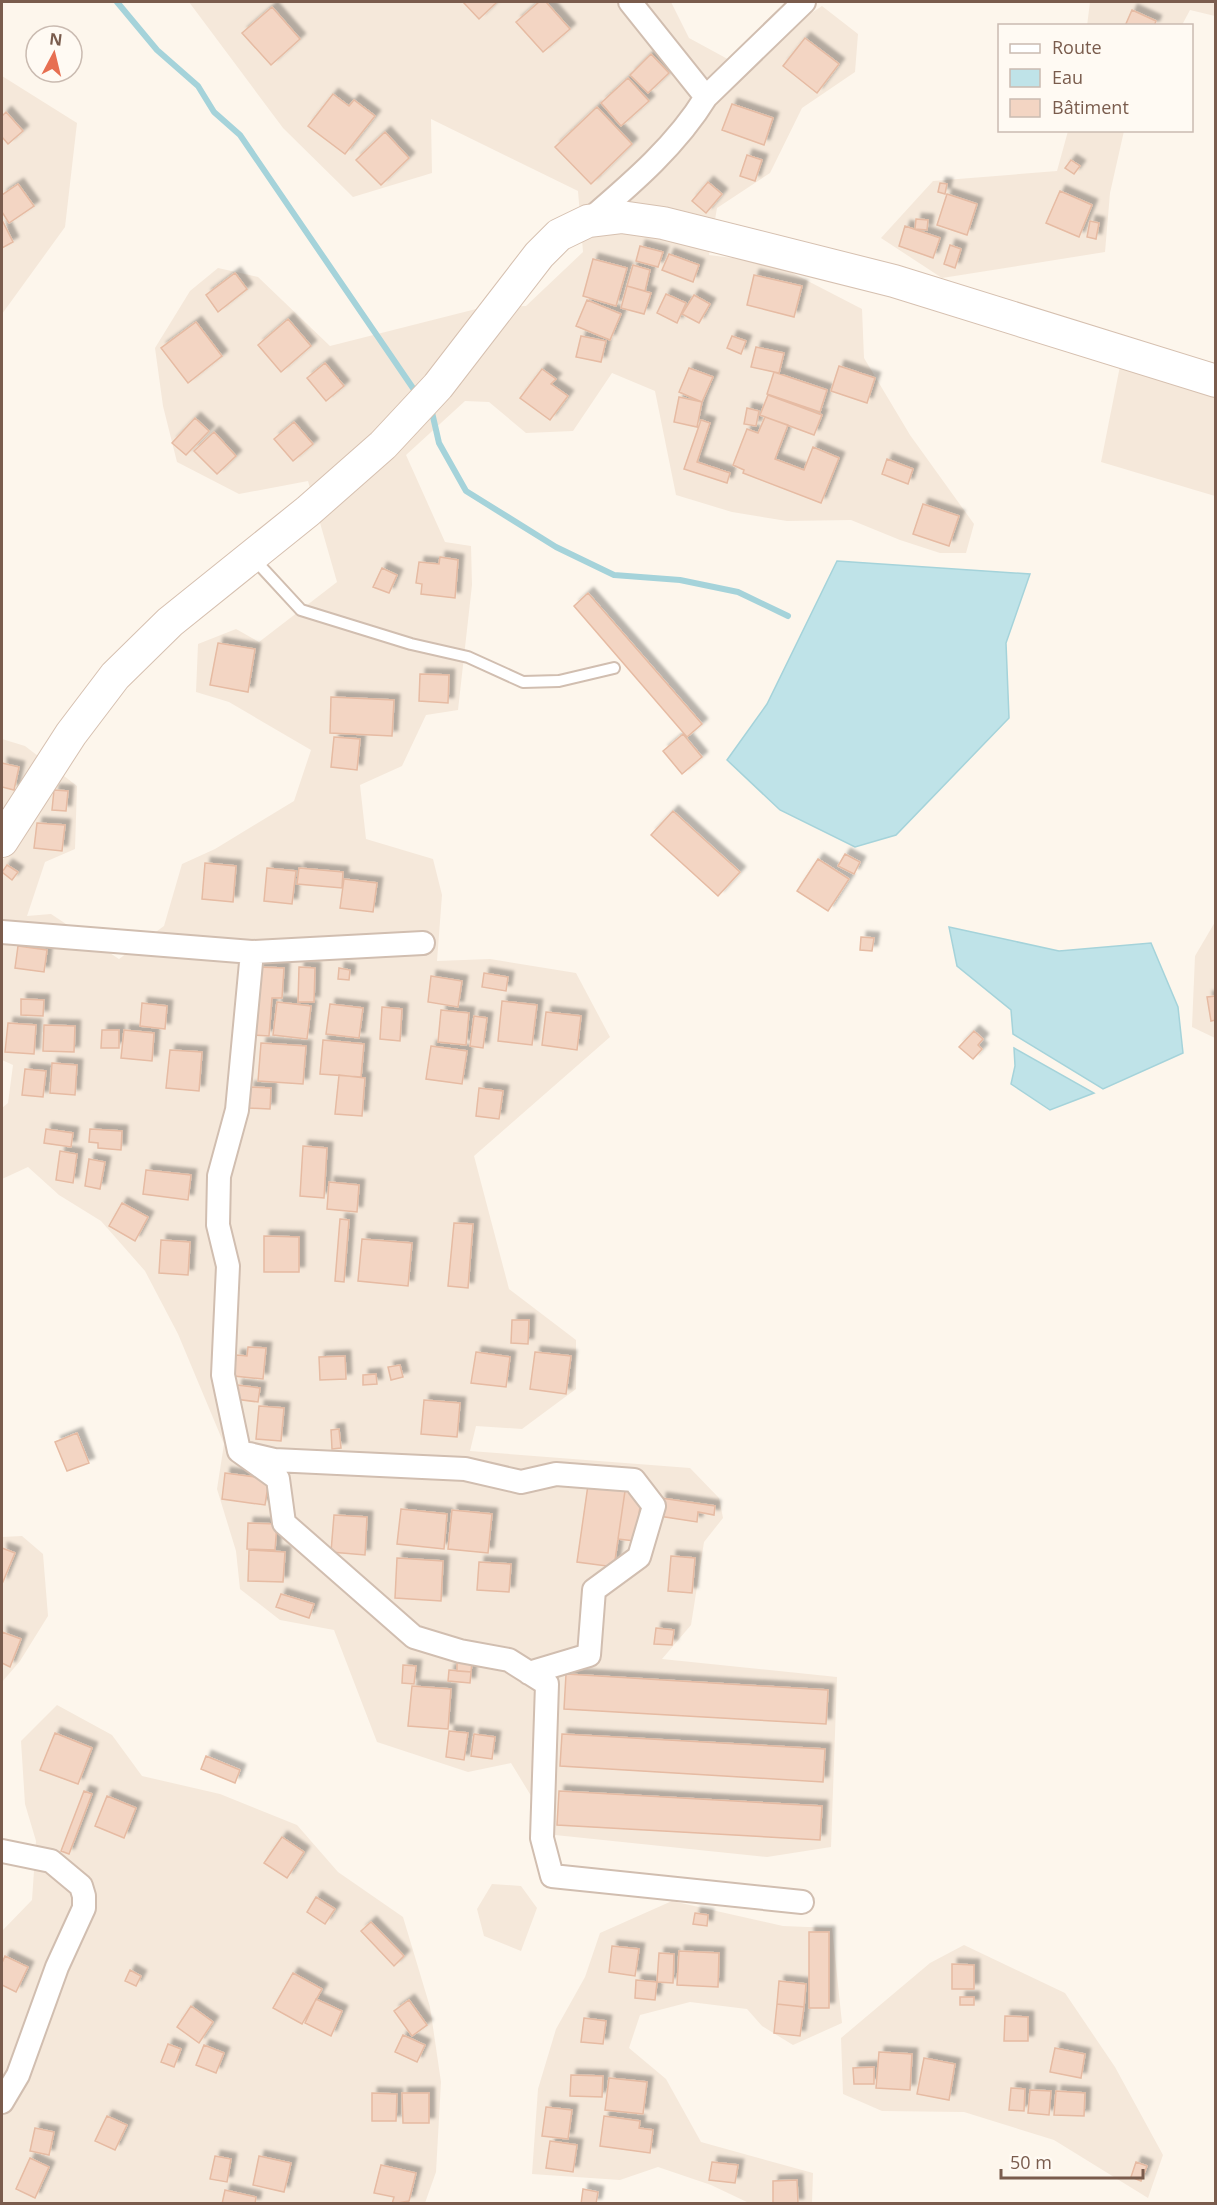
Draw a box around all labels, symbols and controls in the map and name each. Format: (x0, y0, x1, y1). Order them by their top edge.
north arrow (24, 24, 84, 84)
legend (998, 24, 1193, 132)
text: N (48, 27, 64, 51)
text: Route (1052, 35, 1102, 59)
text: Eau (1052, 65, 1083, 89)
text: Bâtiment (1052, 95, 1129, 119)
scale bar (1001, 2142, 1144, 2180)
text: 50 m (1010, 2150, 1052, 2174)

